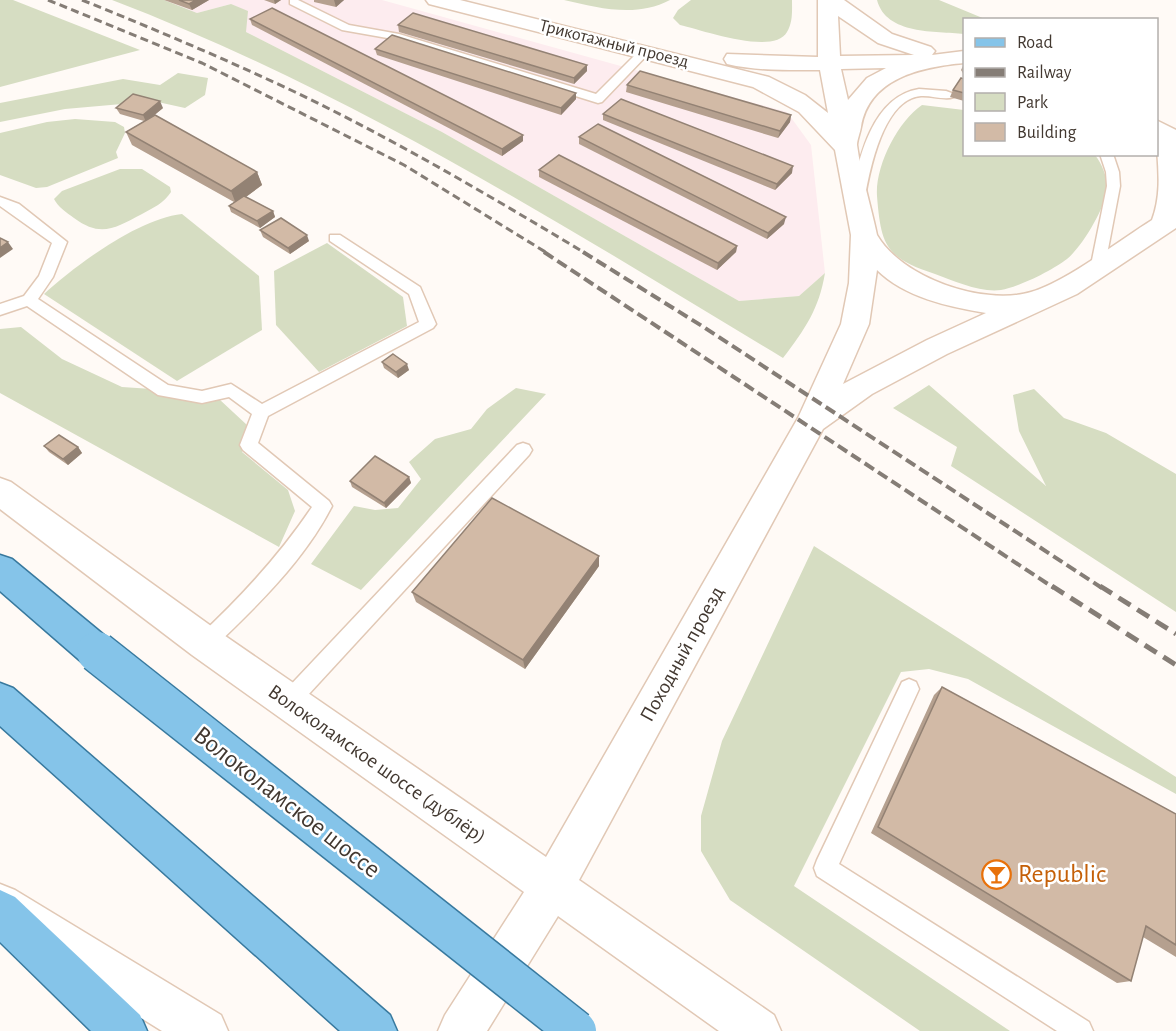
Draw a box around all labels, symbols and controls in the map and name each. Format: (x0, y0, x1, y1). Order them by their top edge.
street label: Трикотажный проезд (538, 17, 690, 71)
legend (963, 18, 1158, 156)
text: Road (1017, 34, 1053, 52)
text: Railway (1017, 64, 1072, 82)
text: Park (1017, 94, 1049, 112)
text: Building (1017, 124, 1077, 142)
street label: Походный проезд (636, 583, 728, 725)
street label: Волоколамское шоссе (дублёр) (263, 679, 491, 849)
street label: Волоколамское шоссе (187, 719, 387, 885)
bar icon: Republic (981, 858, 1013, 890)
place label: Republic (1018, 861, 1106, 887)

